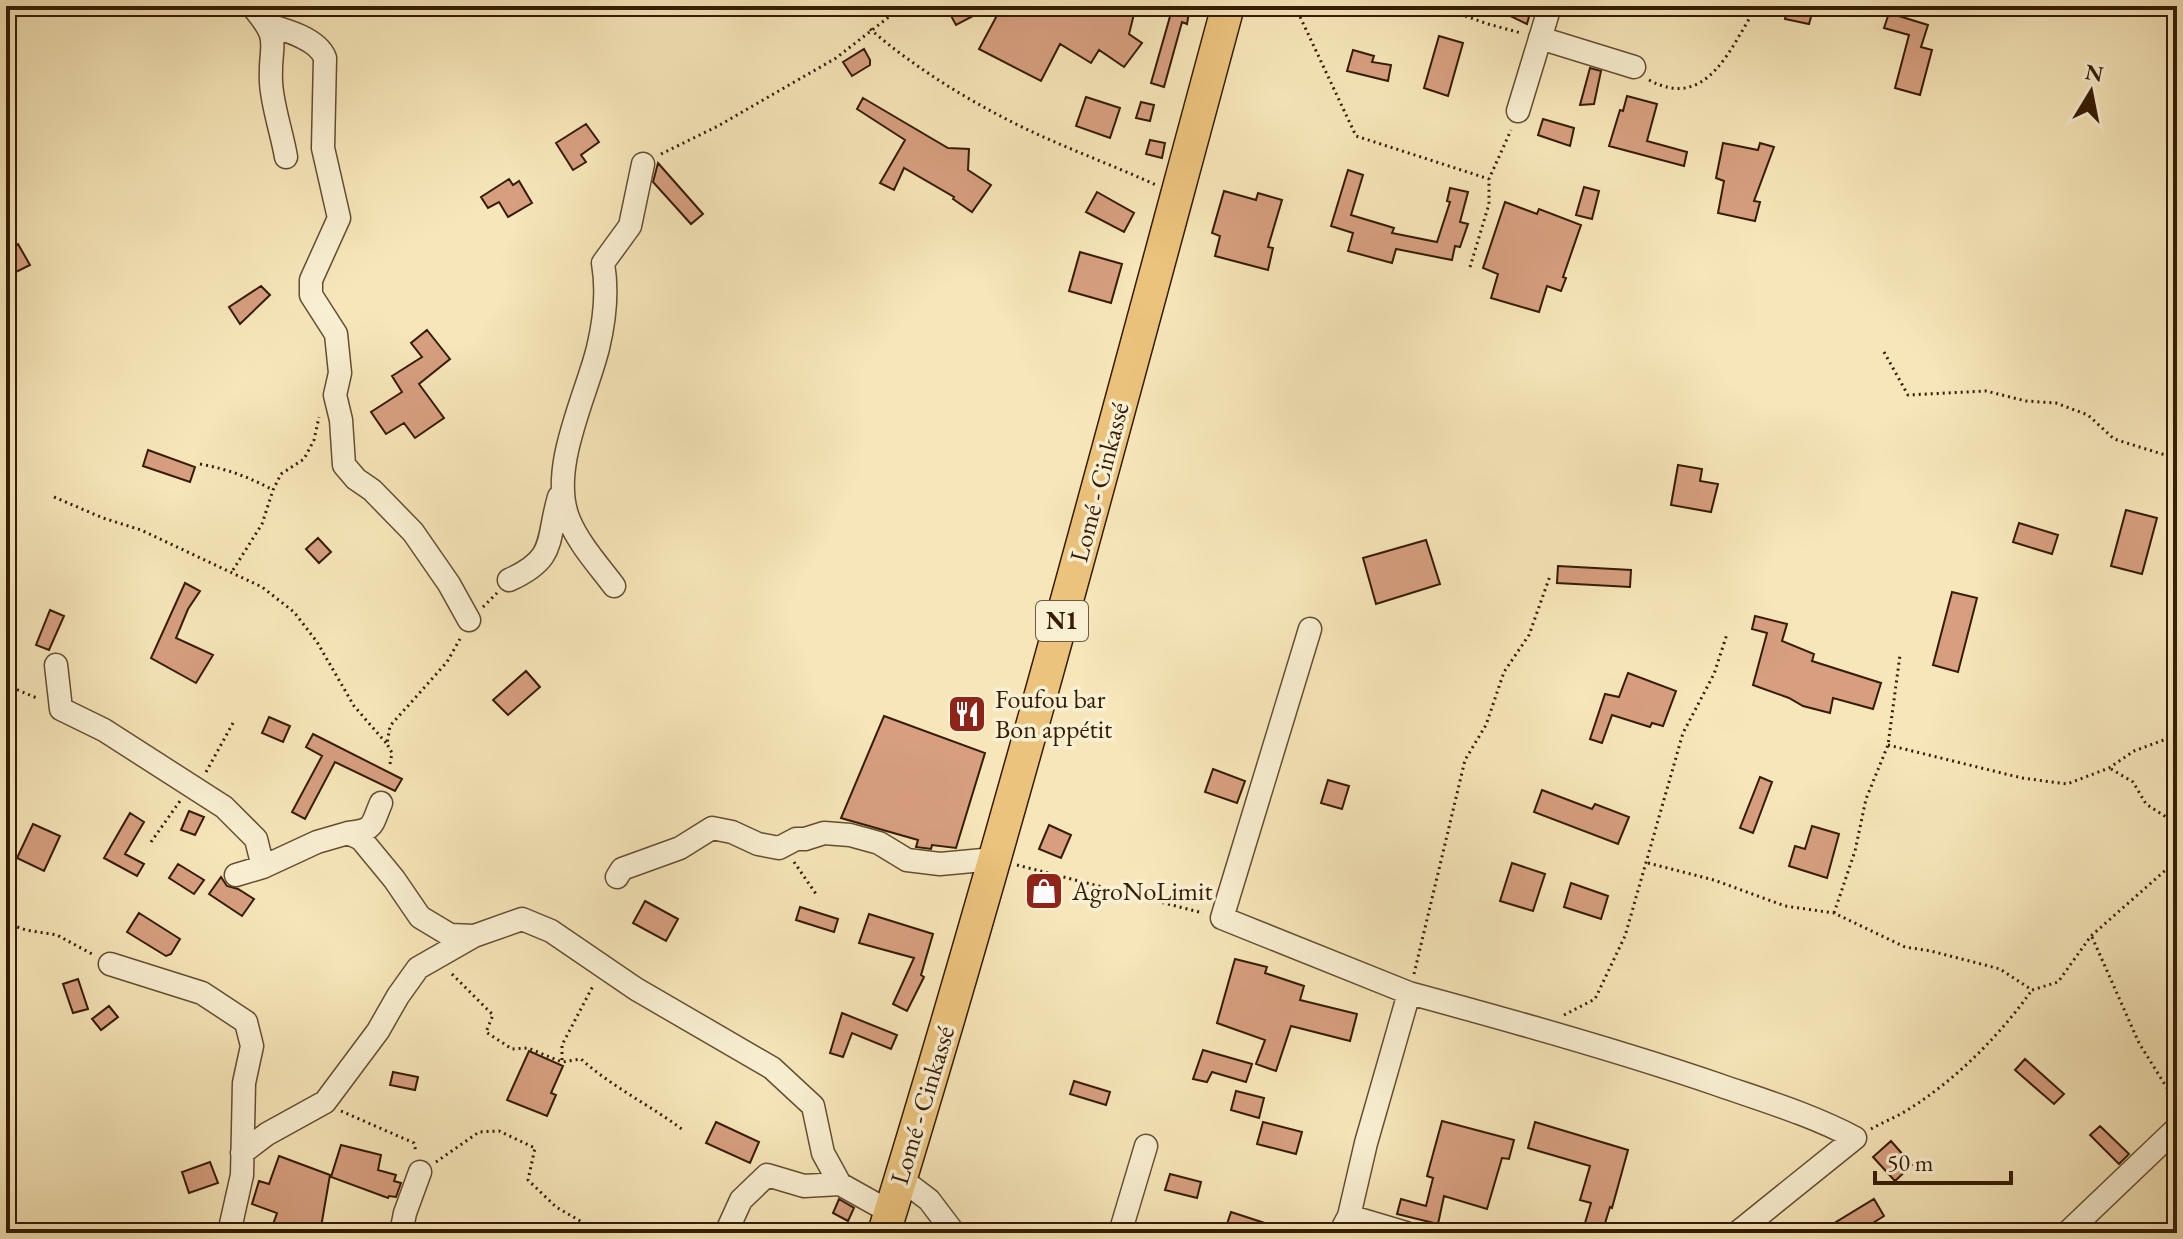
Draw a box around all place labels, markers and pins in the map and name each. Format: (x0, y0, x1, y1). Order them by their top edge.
place label: Foufou bar Bon appétit (995, 682, 1112, 746)
restaurant icon: Foufou bar Bon appétit (946, 693, 988, 735)
shop icon: AgroNoLimit (1023, 870, 1065, 912)
place label: AgroNoLimit (1071, 874, 1213, 908)

